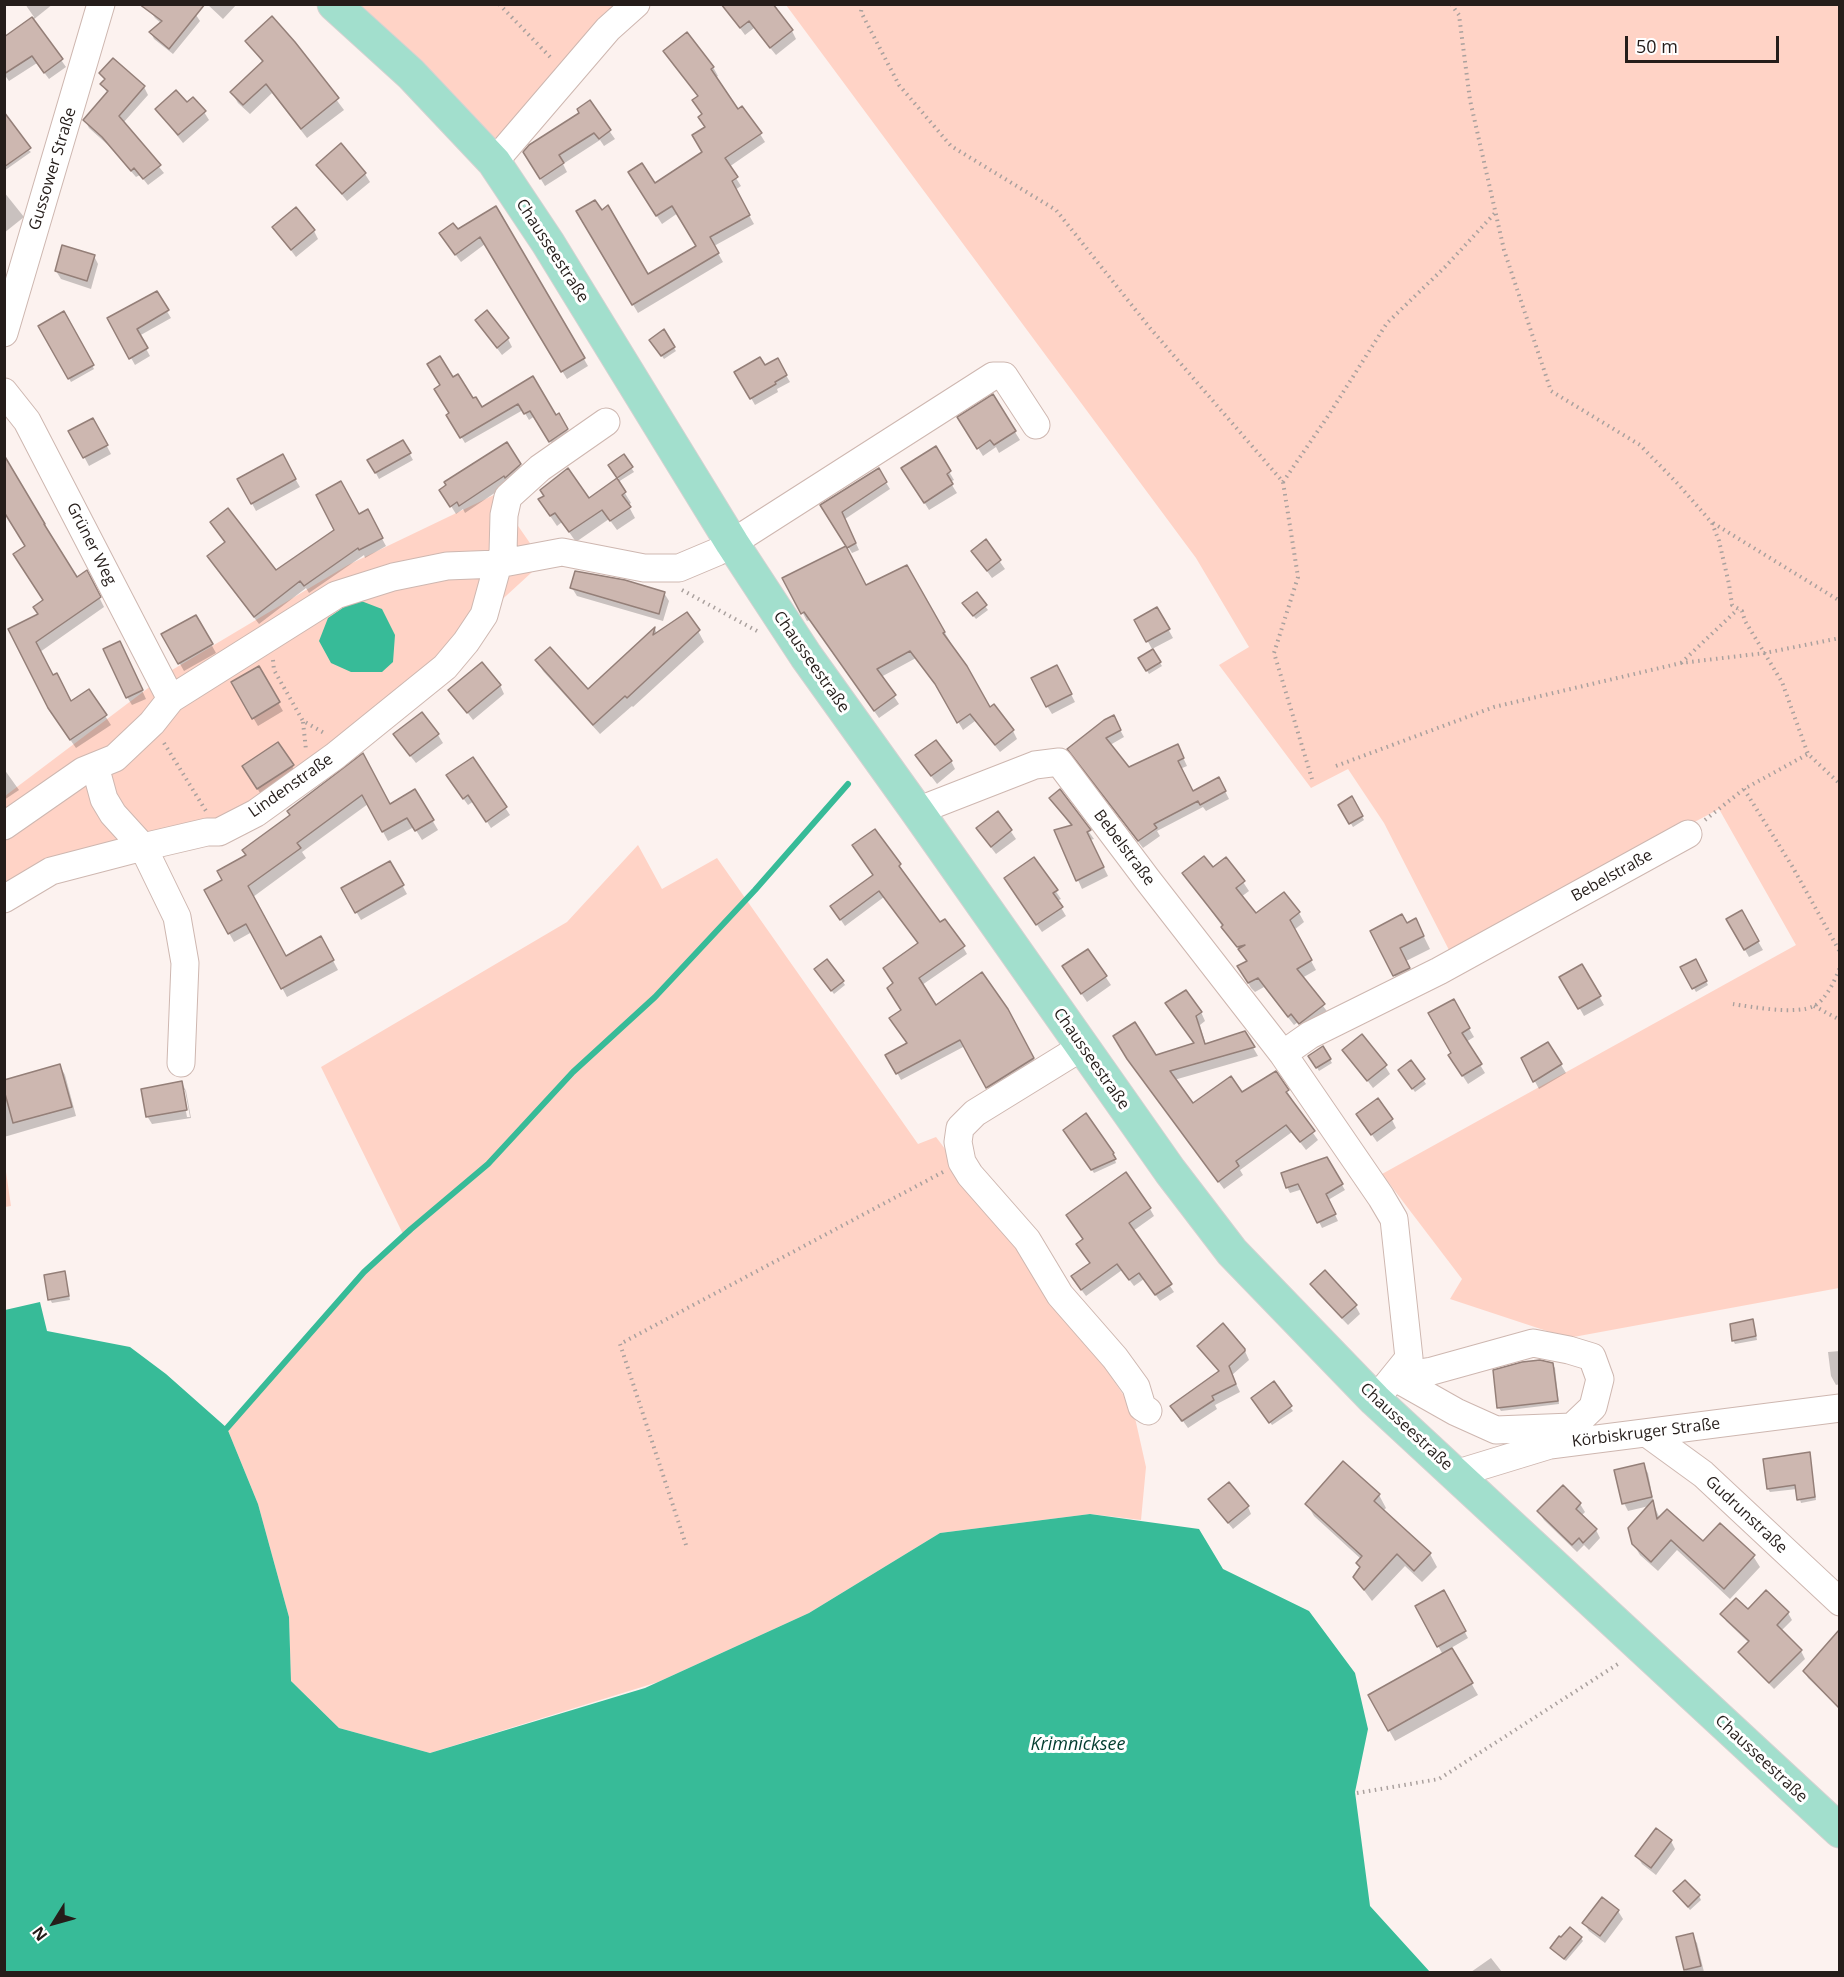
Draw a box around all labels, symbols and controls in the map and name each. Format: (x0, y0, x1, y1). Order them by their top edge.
scale bar (1628, 24, 1782, 62)
text: 50 m (1636, 34, 1678, 58)
street label: Gussower Straße (25, 105, 81, 233)
street label: Chausseestraße (511, 196, 593, 306)
street label: Grüner Weg (62, 500, 120, 588)
street label: Chausseestraße (769, 608, 853, 716)
street label: Lindenstraße (245, 750, 337, 822)
street label: Bebelstraße (1089, 806, 1159, 890)
street label: Bebelstraße (1568, 846, 1656, 906)
street label: Chausseestraße (1049, 1005, 1133, 1113)
street label: Chausseestraße (1356, 1379, 1456, 1475)
street label: Körbiskruger Straße (1571, 1414, 1721, 1452)
street label: Gudrunstraße (1701, 1472, 1791, 1558)
street label: Chausseestraße (1711, 1711, 1811, 1807)
water label: Krimnicksee (1031, 1734, 1125, 1756)
north arrow (24, 1893, 84, 1953)
text: N (27, 1922, 52, 1946)

